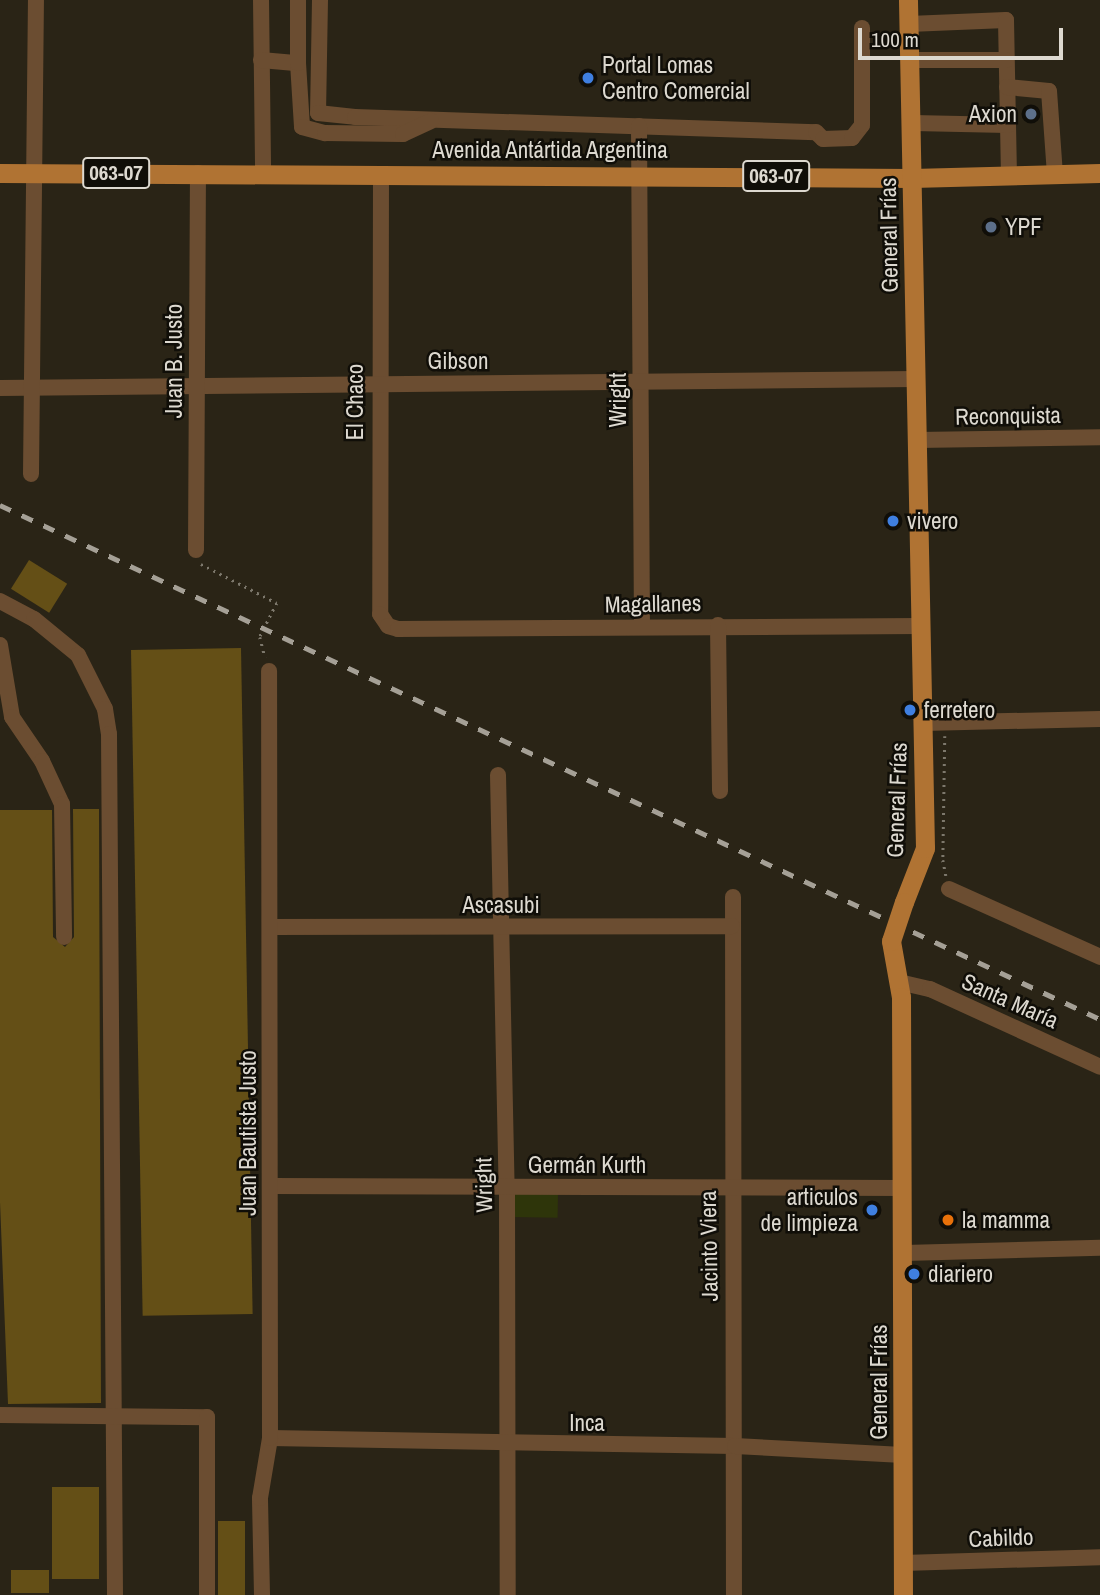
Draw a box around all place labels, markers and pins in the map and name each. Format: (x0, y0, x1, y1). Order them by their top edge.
place label: Portal Lomas Centro Comercial (602, 51, 750, 105)
marker: Portal Lomas Centro Comercial (580, 70, 596, 86)
place label: Axion (969, 100, 1017, 128)
marker: Axion (1023, 106, 1039, 122)
place label: YPF (1005, 213, 1042, 241)
marker: YPF (983, 219, 999, 235)
place label: vivero (907, 507, 958, 535)
marker: vivero (885, 513, 901, 529)
place label: ferretero (924, 696, 995, 724)
marker: ferretero (902, 702, 918, 718)
place label: articulos de limpieza (761, 1183, 858, 1237)
marker: articulos de limpieza (864, 1202, 880, 1218)
place label: la mamma (962, 1206, 1050, 1234)
marker: la mamma (940, 1212, 956, 1228)
place label: diariero (928, 1260, 993, 1288)
marker: diariero (906, 1266, 922, 1282)

